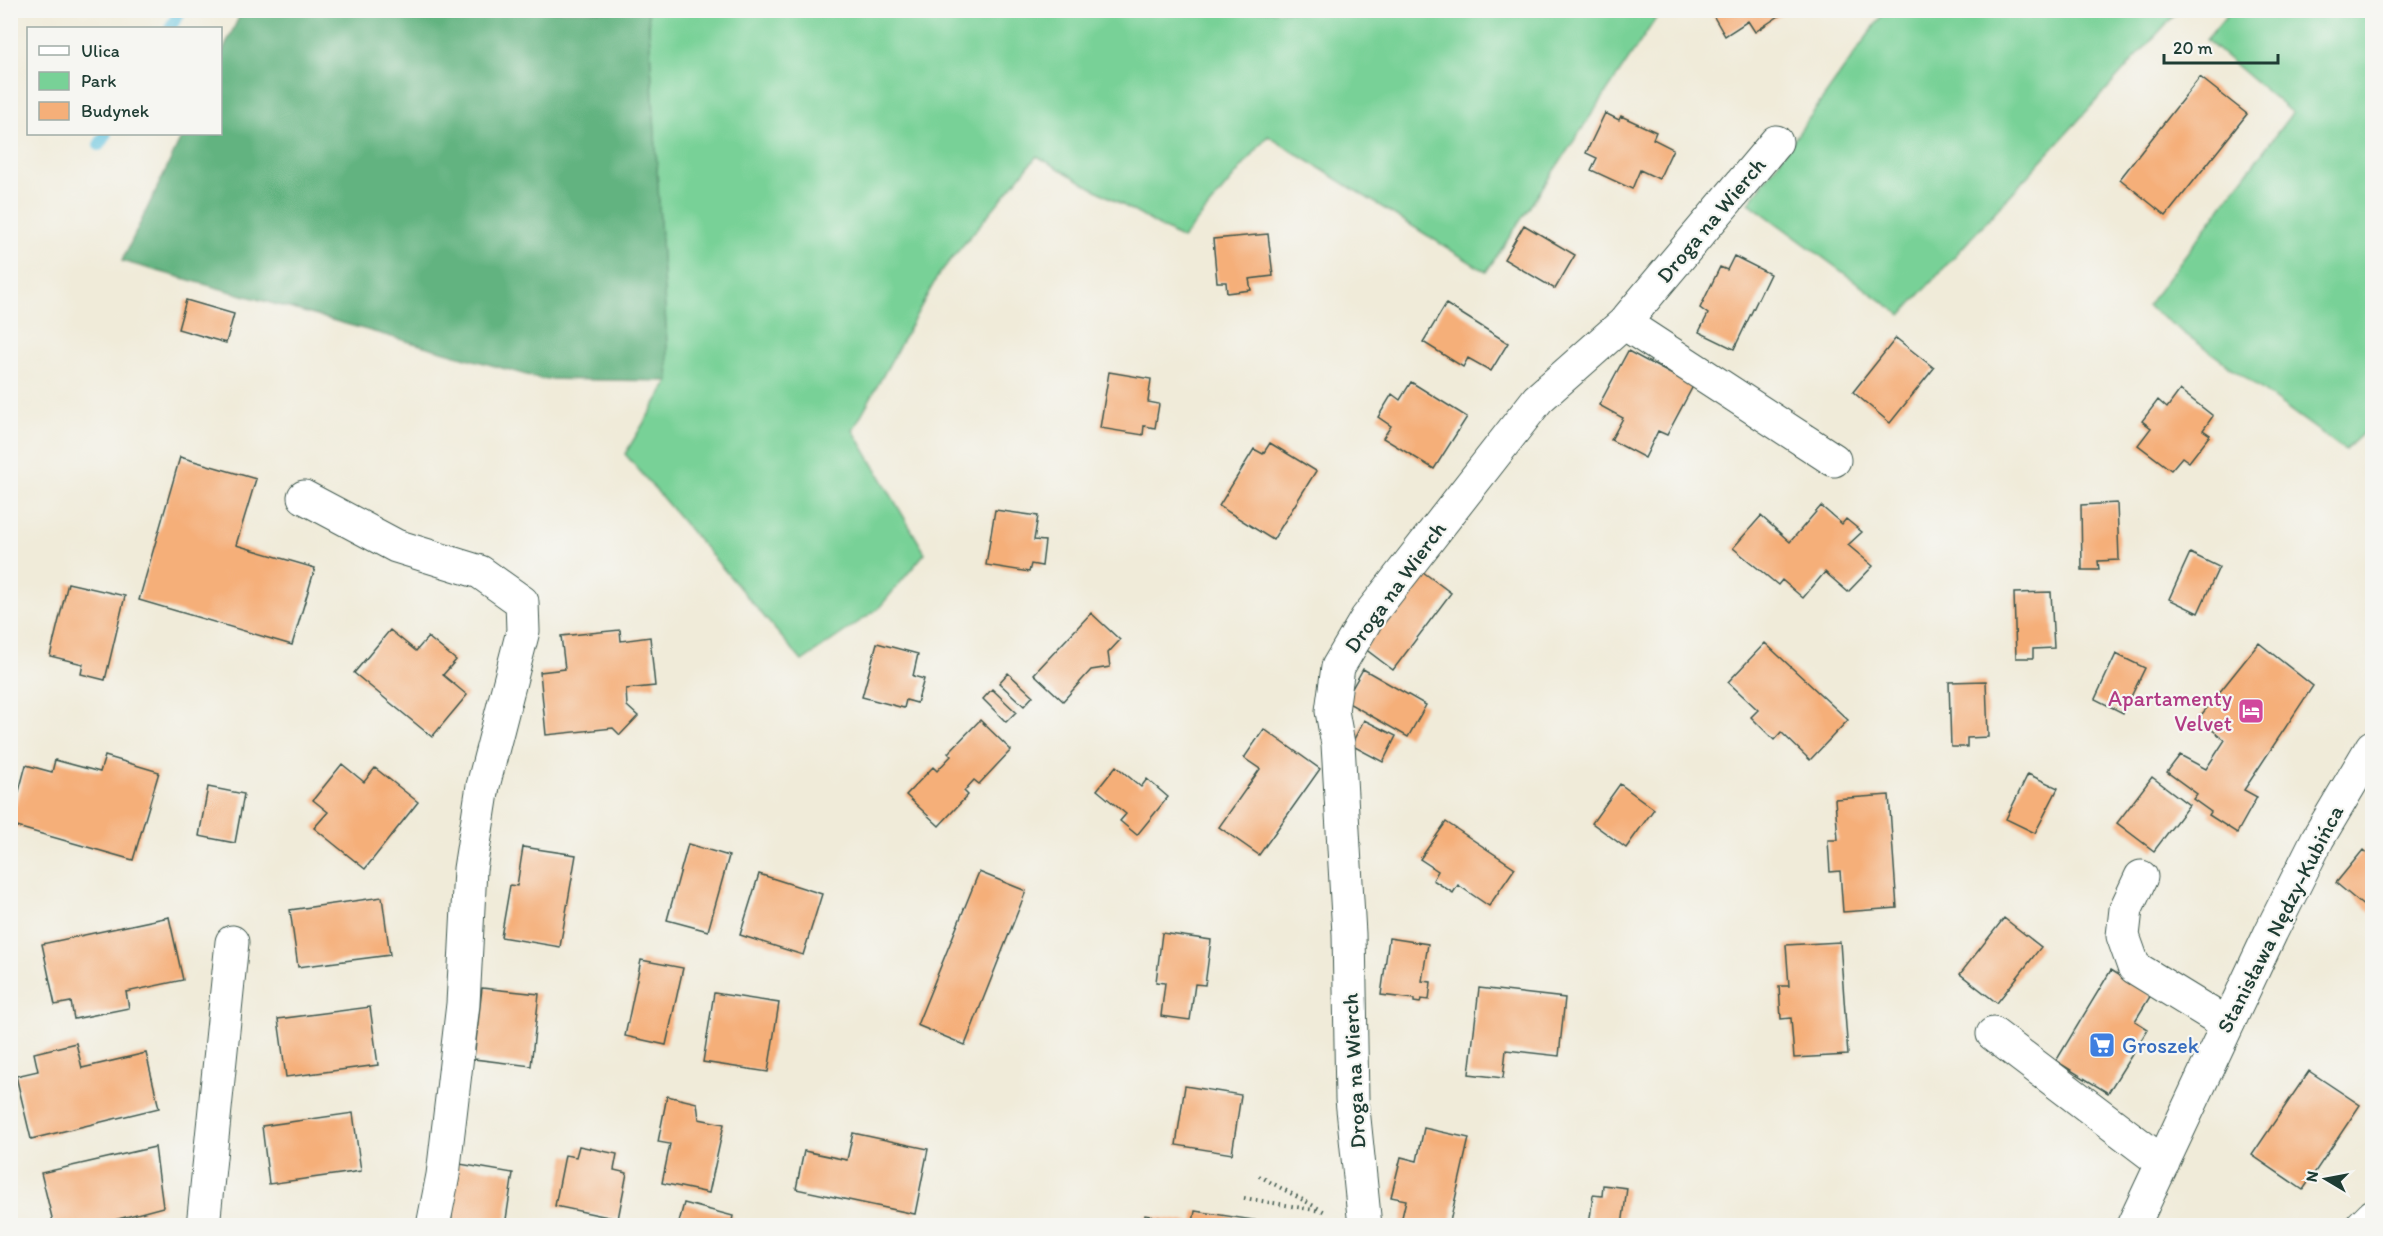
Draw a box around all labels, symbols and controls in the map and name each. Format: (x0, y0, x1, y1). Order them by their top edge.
legend (27, 27, 222, 135)
scale bar (2164, 27, 2278, 65)
text: 20 m (2173, 37, 2213, 59)
text: Ulica (81, 40, 120, 62)
text: Park (81, 70, 116, 92)
text: Budynek (81, 100, 150, 122)
street label: Droga na Wierch (1651, 151, 1772, 288)
street label: Droga na Wierch (1338, 516, 1452, 658)
place label: Apartamenty Velvet (2108, 685, 2233, 737)
hotel icon: Apartamenty Velvet (2236, 696, 2266, 726)
street label: Stanisława Nędzy-Kubińca (2211, 800, 2349, 1037)
street label: Droga na Wierch (1336, 992, 1372, 1149)
supermarket icon: Groszek (2087, 1030, 2117, 1060)
place label: Groszek (2122, 1032, 2200, 1059)
north arrow (2296, 1149, 2356, 1209)
text: N (2301, 1170, 2322, 1183)

